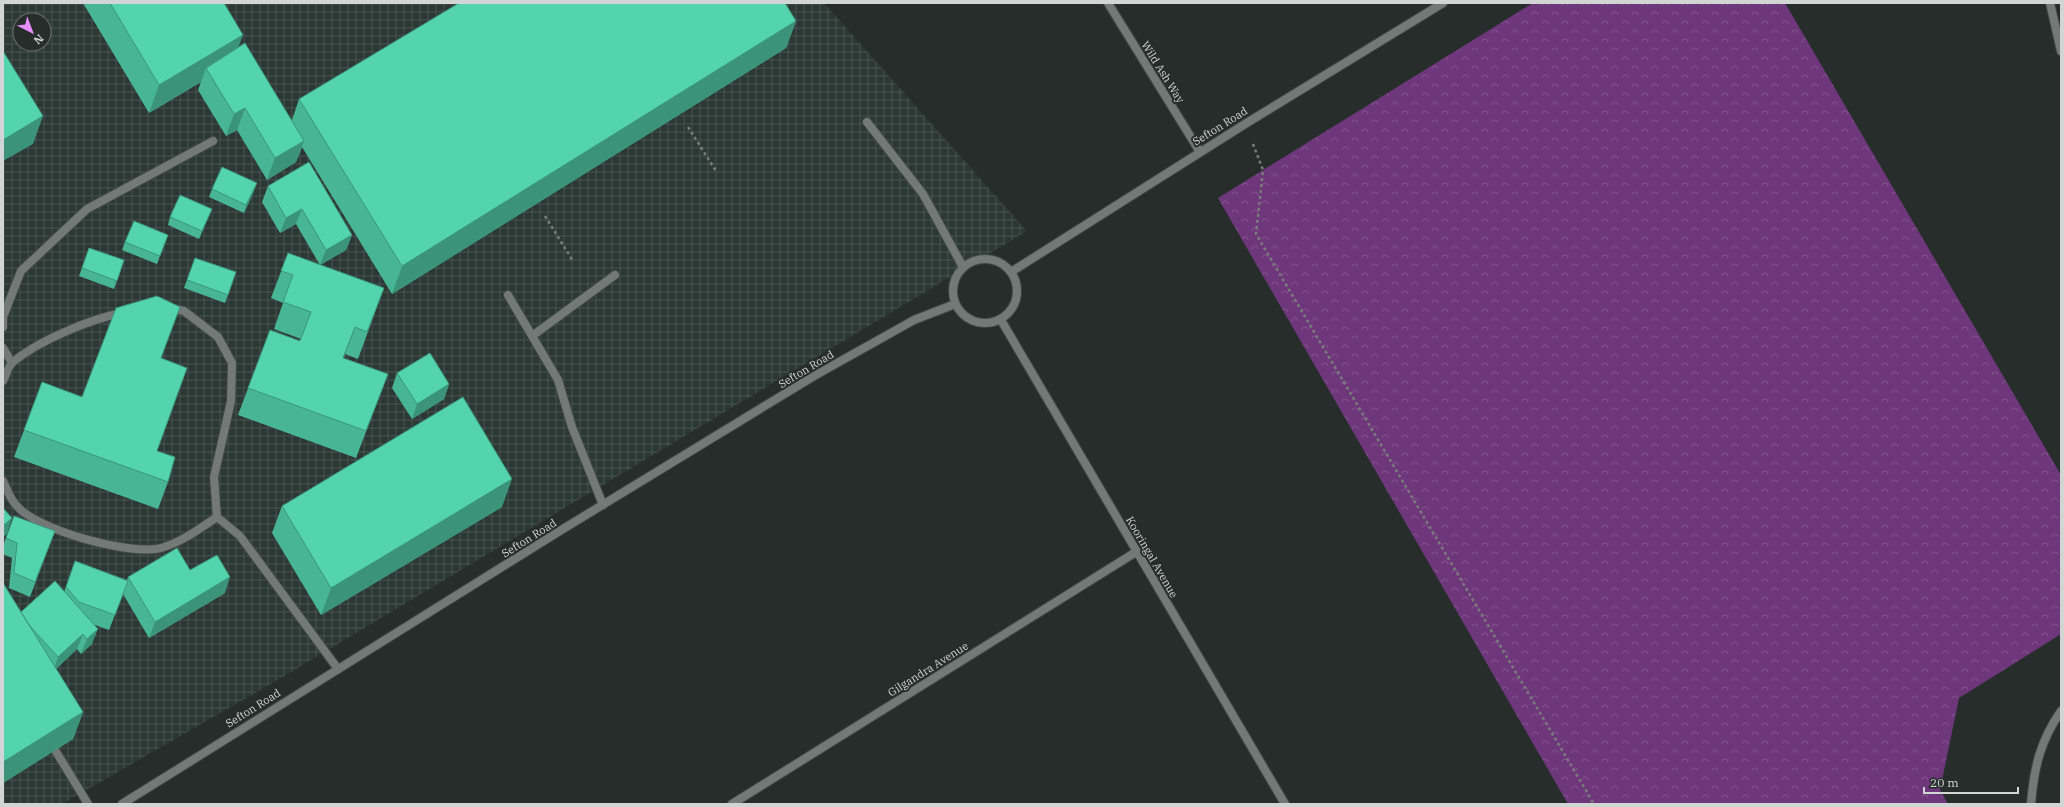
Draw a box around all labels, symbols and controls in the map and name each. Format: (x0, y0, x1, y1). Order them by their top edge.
north arrow (12, 12, 52, 52)
text: N (31, 31, 47, 48)
street label: Wild Ash Way (1138, 38, 1188, 106)
street label: Sefton Road (1190, 103, 1250, 148)
street label: Sefton Road (776, 347, 836, 391)
street label: Kooringal Avenue (1123, 514, 1181, 600)
street label: Sefton Road (499, 515, 559, 560)
street label: Gilgandra Avenue (885, 639, 971, 699)
street label: Sefton Road (223, 685, 283, 730)
scale bar (1924, 769, 2018, 795)
text: 20 m (1930, 775, 1959, 790)

